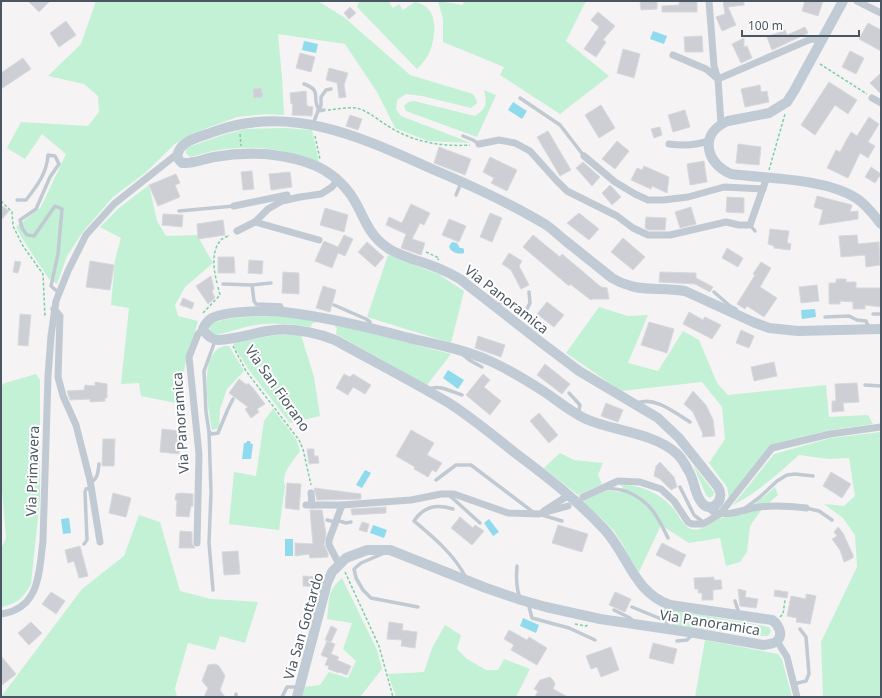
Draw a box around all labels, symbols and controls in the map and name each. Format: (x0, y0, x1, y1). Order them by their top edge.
scale bar (742, 12, 859, 38)
text: 100 m (748, 17, 783, 34)
street label: Via Panoramica (461, 260, 553, 338)
street label: Via San Fiorano (241, 341, 315, 435)
street label: Via Panoramica (167, 372, 193, 474)
street label: Via Primavera (21, 425, 43, 517)
street label: Via San Gottardo (279, 570, 327, 682)
street label: Via Panoramica (658, 605, 762, 639)

